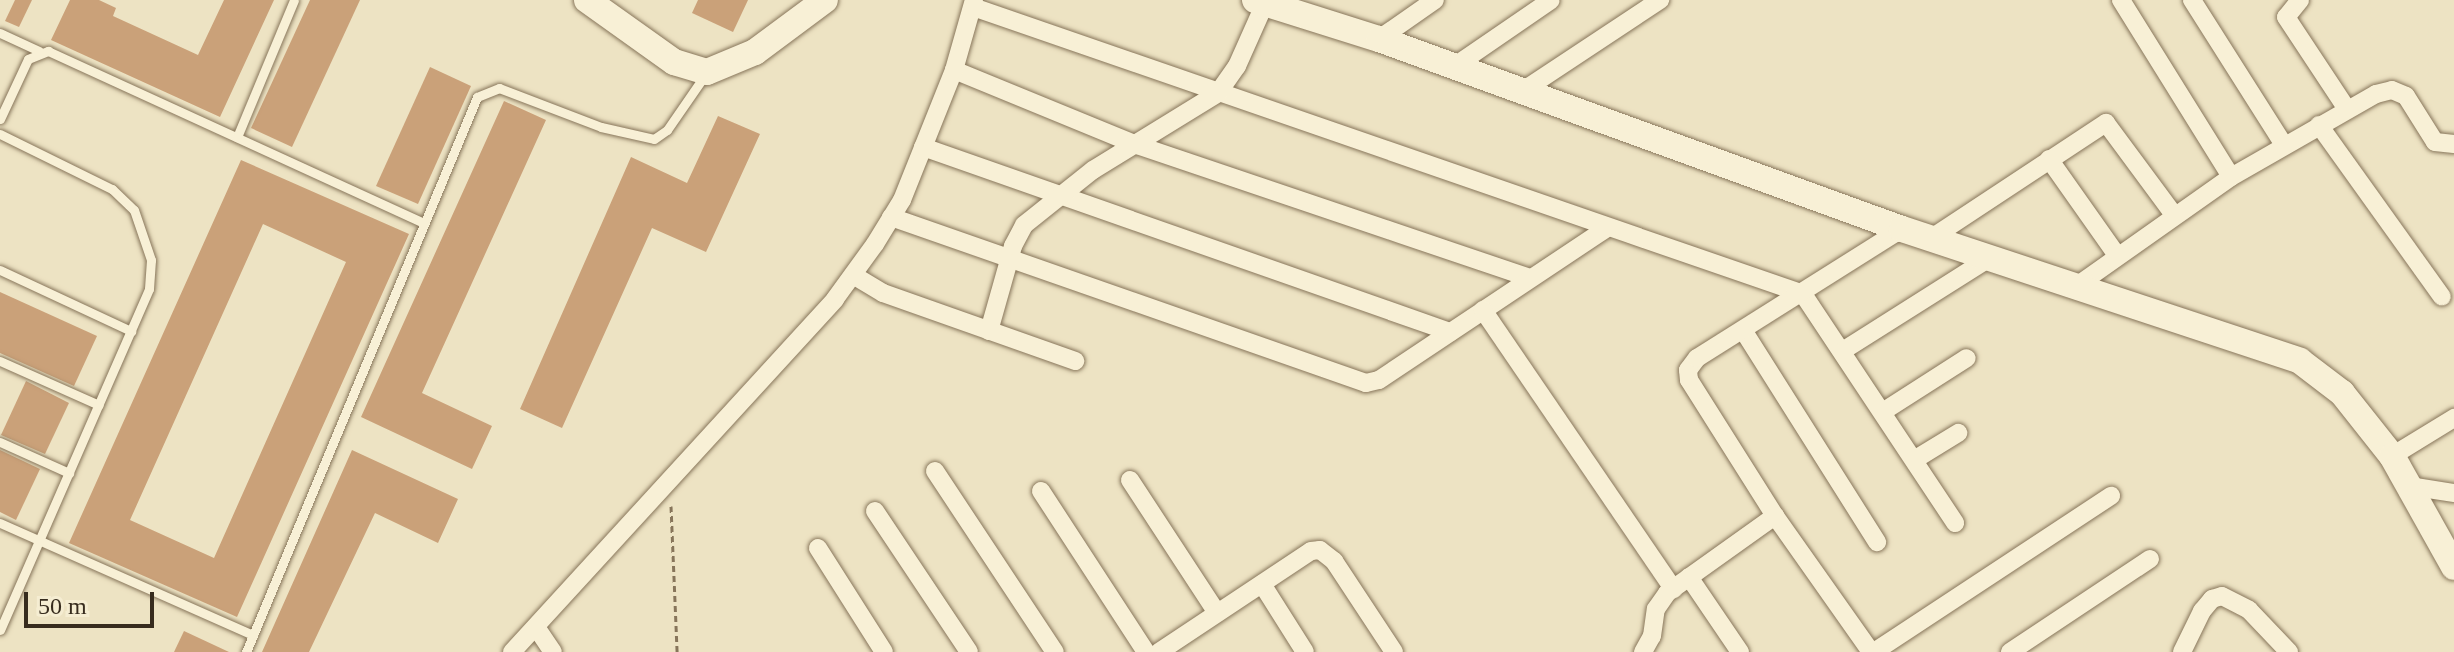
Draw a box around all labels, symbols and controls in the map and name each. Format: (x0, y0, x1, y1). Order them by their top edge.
scale bar (28, 576, 158, 626)
text: 50 m (38, 593, 87, 619)

